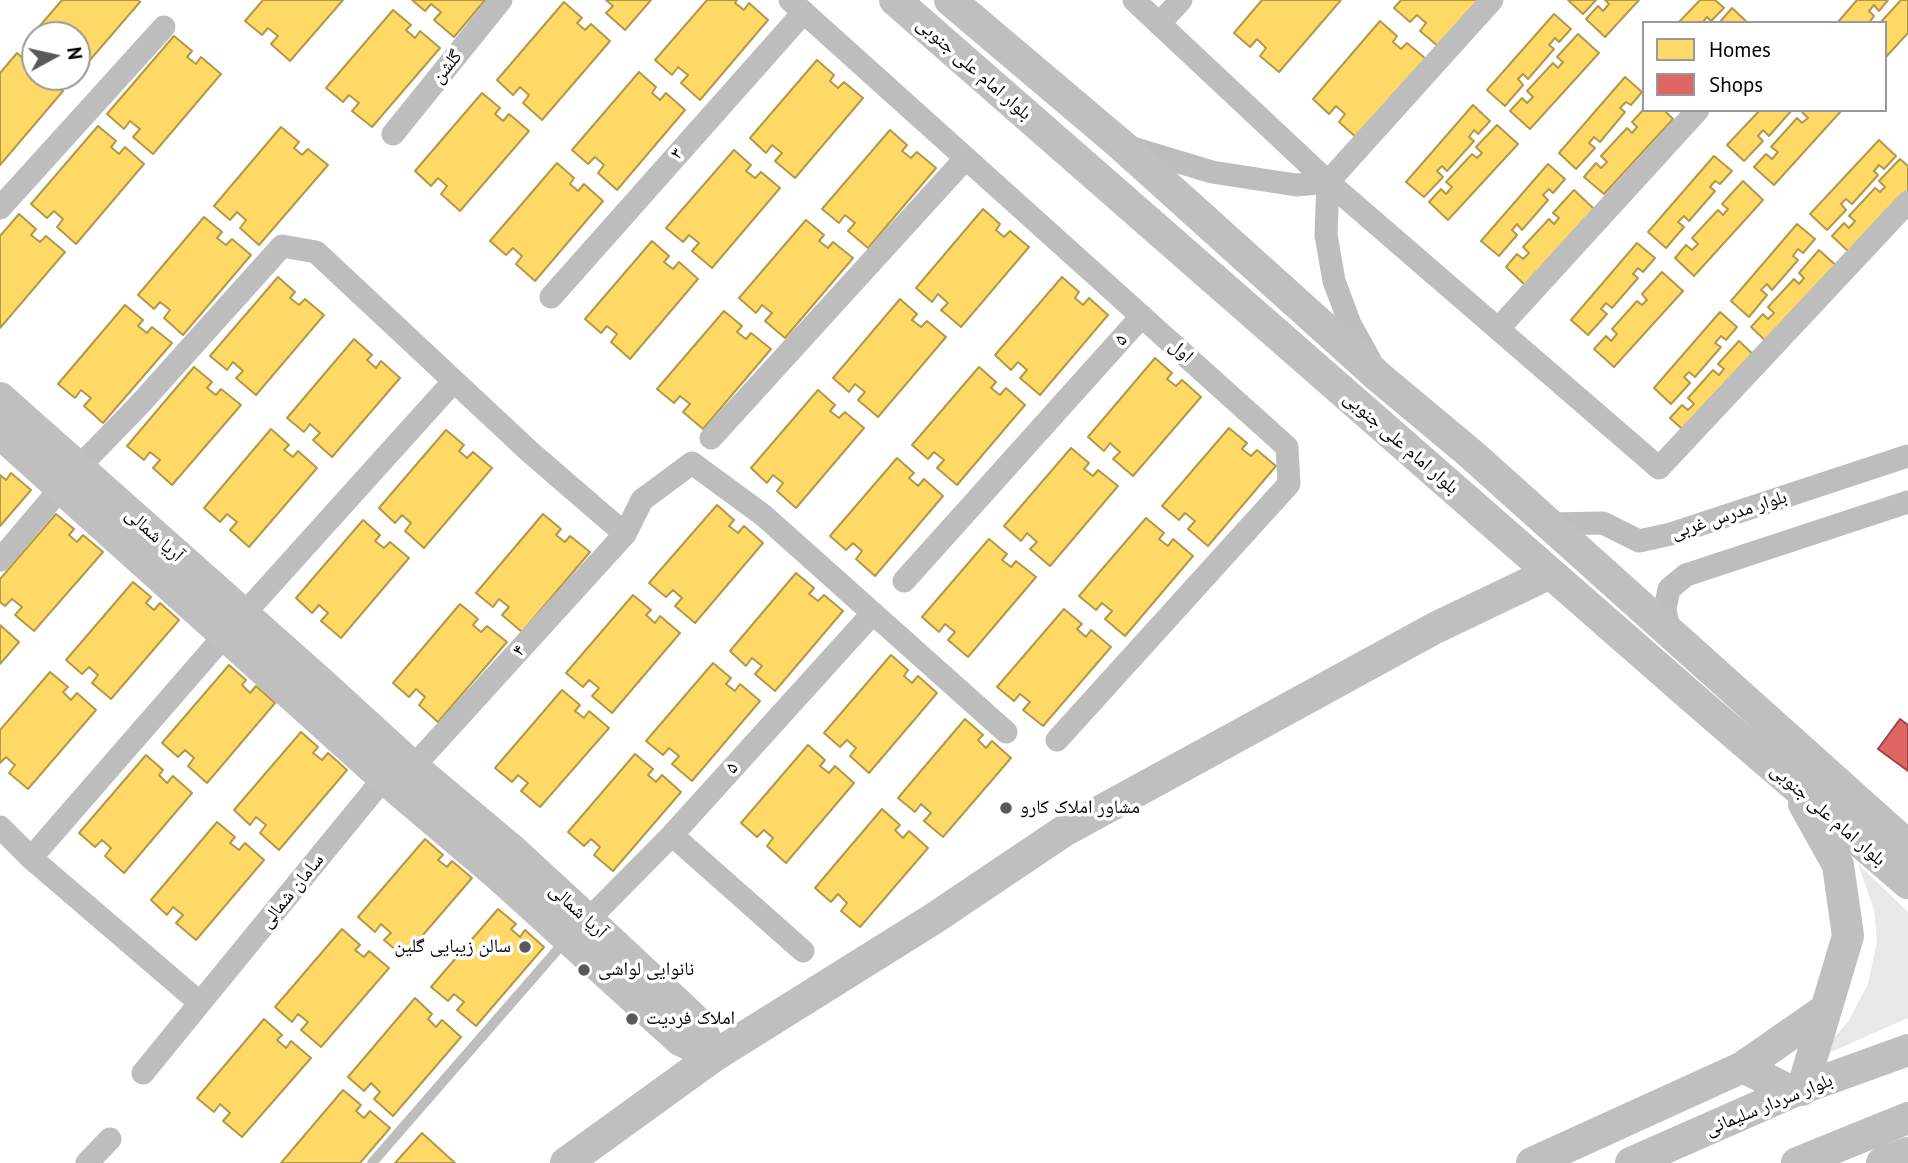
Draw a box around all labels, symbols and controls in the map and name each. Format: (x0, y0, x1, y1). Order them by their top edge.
street label: بلوار امام علی جنوبی (912, 13, 1036, 125)
north arrow (21, 21, 91, 91)
legend (1642, 21, 1887, 112)
text: Homes (1709, 36, 1771, 63)
text: N (62, 45, 88, 61)
street label: گلشن (427, 46, 467, 88)
text: Shops (1709, 71, 1763, 98)
street label: ۳ (666, 143, 688, 165)
street label: ۵ (1110, 329, 1132, 351)
street label: اول (1164, 334, 1198, 368)
street label: بلوار امام علی جنوبی (1339, 387, 1463, 499)
street label: بلوار مدرس غربی (1668, 486, 1790, 544)
street label: آریا شمالی (120, 503, 188, 567)
street label: ۴ (508, 640, 530, 662)
street label: ۵ (721, 757, 743, 779)
street label: بلوار امام علی جنوبی (1766, 759, 1890, 871)
place label: مشاور املاک کارو (1020, 797, 1140, 819)
marker: مشاور املاک کارو (998, 800, 1014, 816)
street label: سامان شمالی (255, 849, 329, 933)
street label: آریا شمالی (544, 879, 612, 943)
place label: سالن زیبایی گلین (394, 936, 511, 958)
marker: سالن زیبایی گلین (517, 939, 533, 955)
place label: نانوایی لواشی (598, 959, 694, 981)
marker: نانوایی لواشی (576, 962, 592, 978)
place label: املاک فردیت (646, 1008, 735, 1030)
marker: املاک فردیت (624, 1011, 640, 1027)
street label: بلوار سردار سلیمانی (1702, 1069, 1836, 1141)

